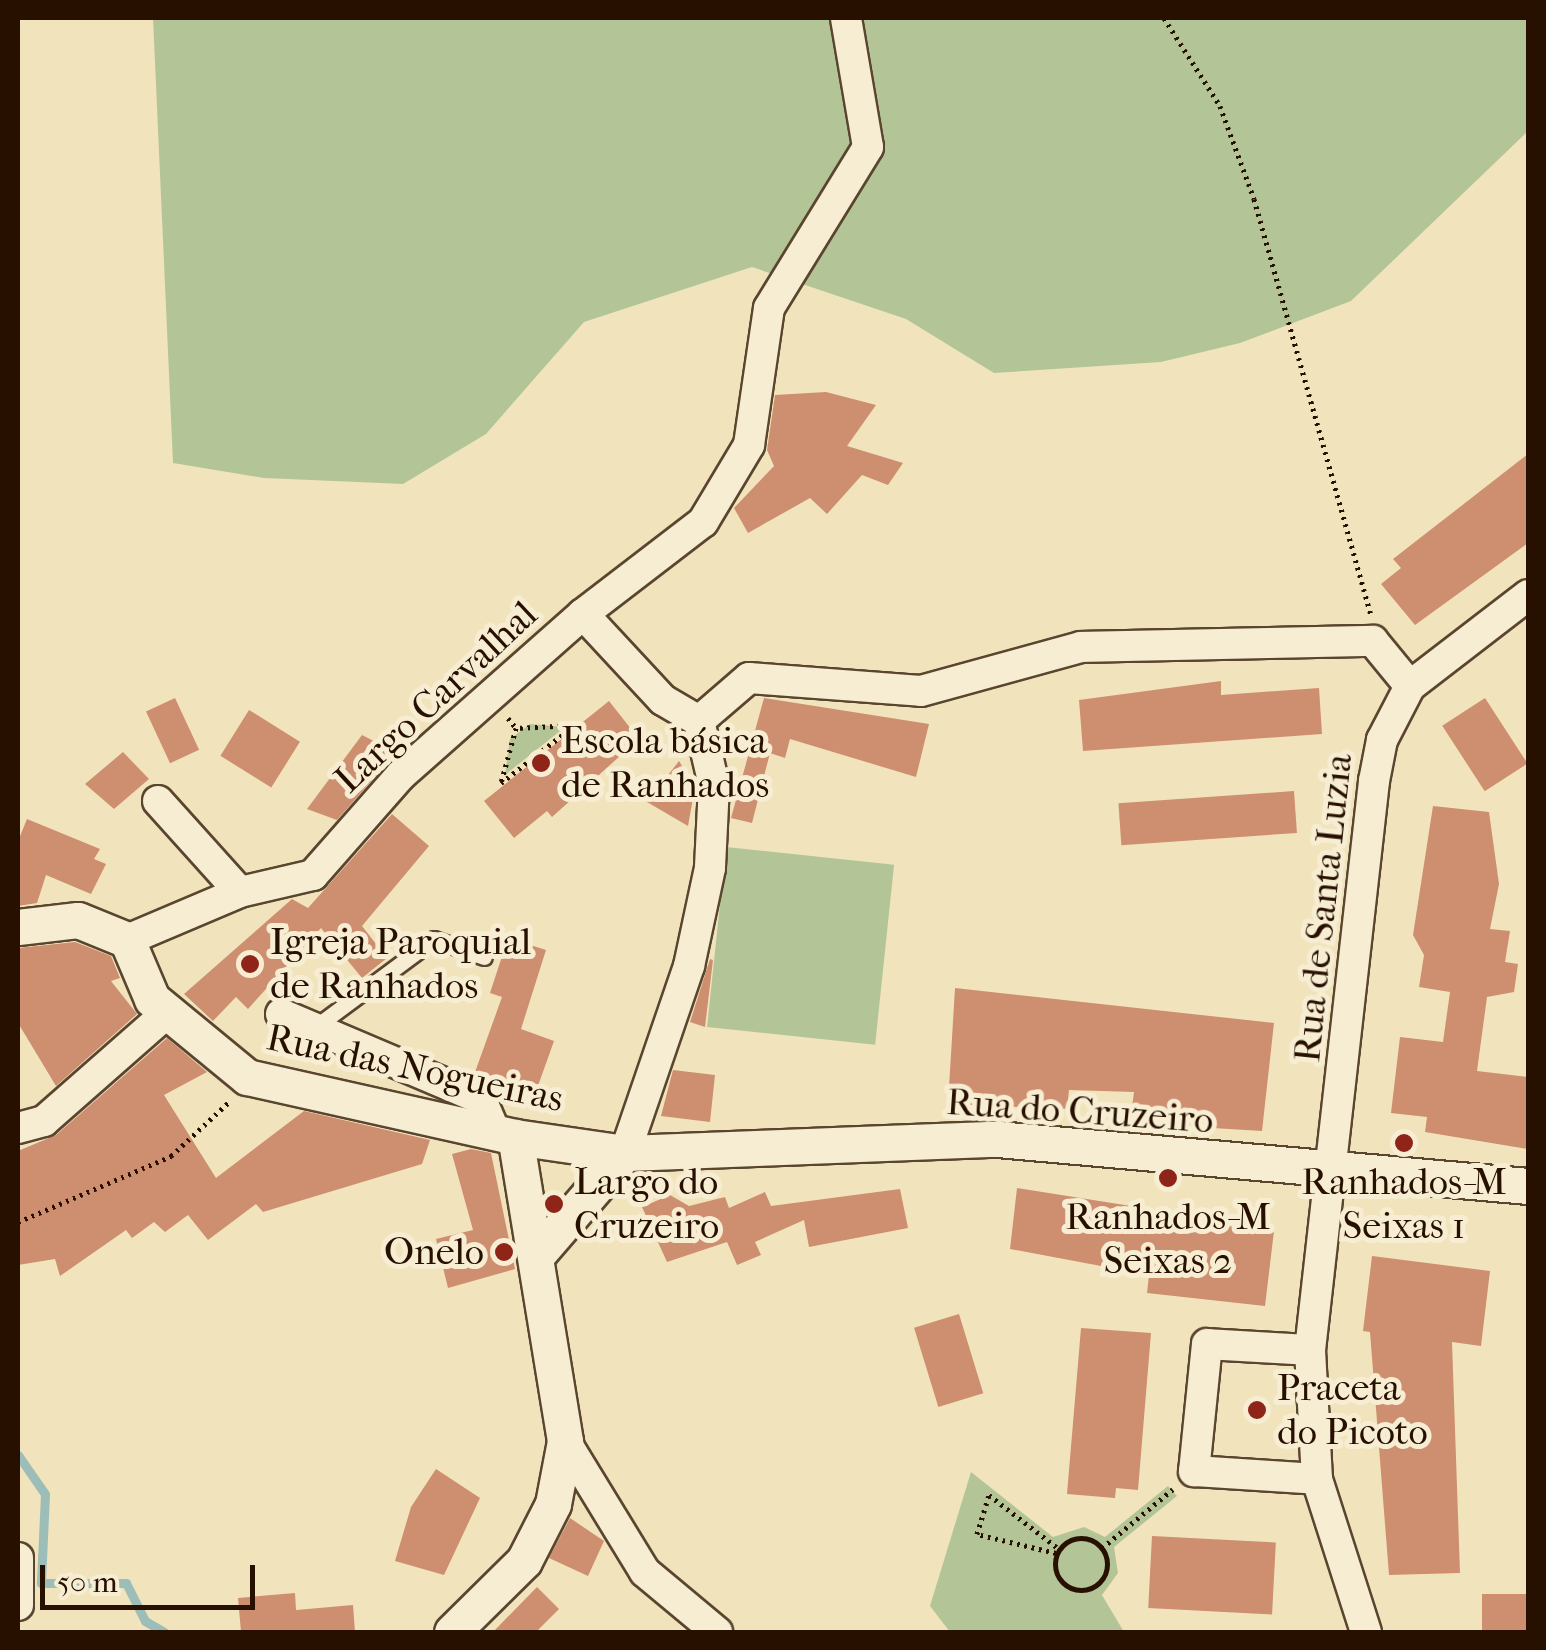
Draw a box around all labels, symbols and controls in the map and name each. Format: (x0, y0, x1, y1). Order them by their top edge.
street label: Largo Carvalhal (325, 592, 547, 802)
place label: Escola básica de Ranhados (561, 718, 769, 808)
street label: Rua de Santa Luzia (1284, 751, 1362, 1065)
marker: Escola básica de Ranhados (530, 752, 552, 774)
place label: Igreja Paroquial de Ranhados (270, 919, 531, 1008)
marker: Igreja Paroquial de Ranhados (239, 953, 261, 975)
street label: Rua das Nogueiras (263, 1014, 567, 1122)
street label: Rua do Cruzeiro (945, 1079, 1215, 1143)
marker: Ranhados-M Seixas 1 (1393, 1132, 1415, 1154)
place label: Largo do Cruzeiro (574, 1159, 719, 1248)
place label: Ranhados-M Seixas 1 (1301, 1159, 1507, 1248)
marker: Ranhados-M Seixas 2 (1157, 1167, 1179, 1189)
marker: Largo do Cruzeiro (543, 1193, 565, 1215)
place label: Ranhados-M Seixas 2 (1065, 1194, 1271, 1284)
place label: Onelo (384, 1229, 484, 1275)
marker: Onelo (493, 1241, 515, 1263)
place label: Praceta do Picoto (1277, 1365, 1428, 1455)
marker: Praceta do Picoto (1246, 1399, 1268, 1421)
scale bar (45, 1545, 260, 1607)
text: 50 m (57, 1565, 118, 1600)

